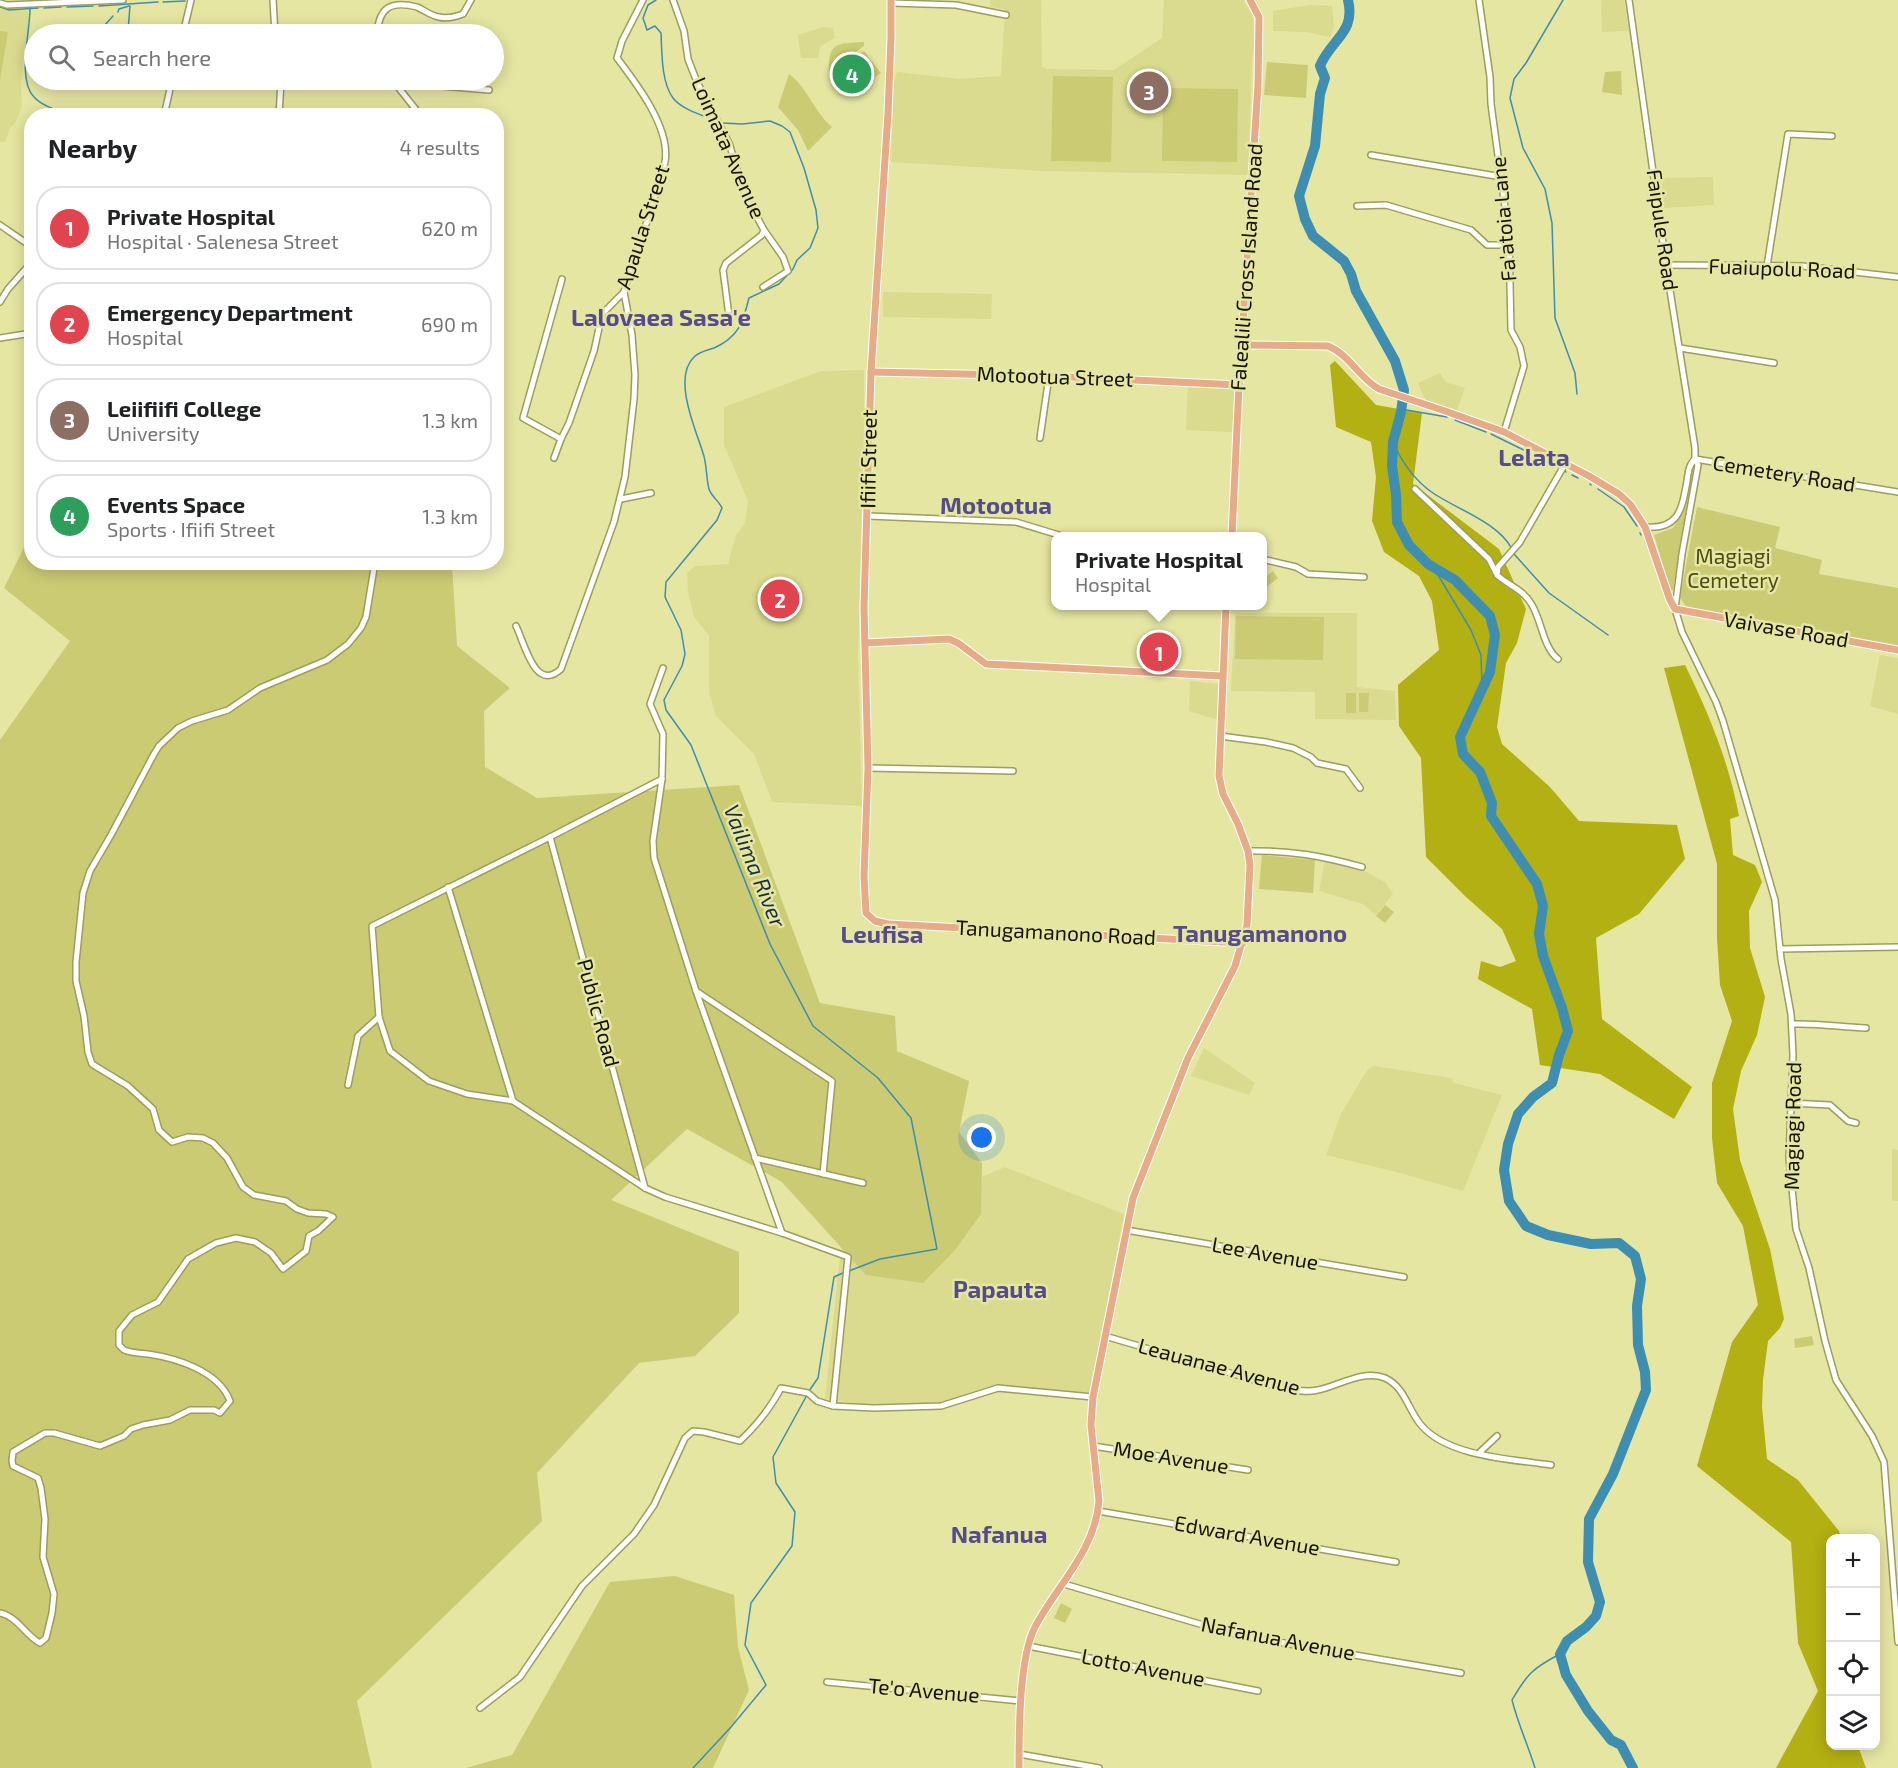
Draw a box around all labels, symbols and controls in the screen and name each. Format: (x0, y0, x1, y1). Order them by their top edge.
search box (24, 24, 504, 90)
icon: search (45, 41, 78, 74)
text: Search here (93, 44, 211, 70)
pin: 4 (832, 52, 872, 97)
pin: 3 (1130, 68, 1168, 113)
street label: Loimata Avenue (687, 73, 772, 222)
text: Nearby (48, 132, 137, 163)
text: 4 results (400, 135, 480, 159)
street label: Falealili Cross Island Road (1224, 142, 1267, 392)
street label: Fa'atoia Lane (1485, 156, 1520, 283)
street label: Apaula Street (610, 161, 673, 292)
street label: Faipule Road (1643, 167, 1684, 292)
text: Private Hospital (107, 203, 275, 229)
text: 1 (65, 216, 74, 240)
text: 620 m (421, 216, 478, 240)
text: Hospital · Salenesa Street (107, 229, 339, 253)
street label: Fuaiupolu Road (1708, 252, 1856, 283)
text: Emergency Department (107, 299, 353, 325)
district label: Lalovaea Sasa'e (571, 302, 751, 331)
text: 2 (64, 312, 75, 336)
text: 690 m (421, 312, 478, 336)
text: Hospital (107, 325, 183, 349)
street label: Motootua Street (976, 360, 1134, 391)
text: Leiifiifi College (107, 395, 261, 421)
text: 3 (64, 408, 75, 432)
text: 1.3 km (422, 408, 478, 432)
street label: Ifiifi Street (854, 409, 881, 509)
text: University (107, 421, 199, 445)
district label: Lelata (1498, 442, 1570, 471)
street label: Cemetery Road (1711, 449, 1857, 496)
district label: Motootua (940, 490, 1052, 519)
text: Events Space (107, 491, 245, 517)
text: 4 (63, 504, 76, 528)
text: 1.3 km (422, 504, 478, 528)
text: Sports · Ifiifi Street (107, 517, 275, 541)
popup (1051, 532, 1267, 610)
park label: Magiagi Cemetery (1687, 543, 1779, 592)
text: Private Hospital (1075, 546, 1243, 572)
text: Hospital (1075, 572, 1151, 596)
pin: 2 (760, 576, 800, 622)
street label: Vaivase Road (1722, 605, 1851, 652)
pin: 1 (1140, 630, 1178, 674)
water label: Vailima River (719, 800, 793, 932)
street label: Tanugamanono Road (955, 914, 1157, 949)
district label: Tanugamanono (1173, 918, 1347, 947)
district label: Leufisa (840, 919, 924, 948)
street label: Public Road (573, 956, 626, 1070)
street label: Magiagi Road (1778, 1062, 1805, 1190)
your location (967, 1123, 996, 1152)
street label: Lee Avenue (1210, 1231, 1321, 1274)
district label: Papauta (953, 1274, 1047, 1303)
street label: Leauanae Avenue (1136, 1332, 1303, 1399)
street label: Moe Avenue (1112, 1435, 1231, 1478)
street label: Edward Avenue (1173, 1509, 1322, 1560)
district label: Nafanua (951, 1519, 1047, 1548)
map controls (1826, 1534, 1880, 1750)
button: + (1826, 1534, 1880, 1588)
button: − (1826, 1588, 1880, 1642)
street label: Nafanua Avenue (1199, 1610, 1357, 1665)
street label: Lotto Avenue (1079, 1642, 1207, 1691)
button: locate (1826, 1642, 1880, 1696)
street label: Te'o Avenue (868, 1672, 981, 1707)
button: layers (1826, 1696, 1880, 1750)

